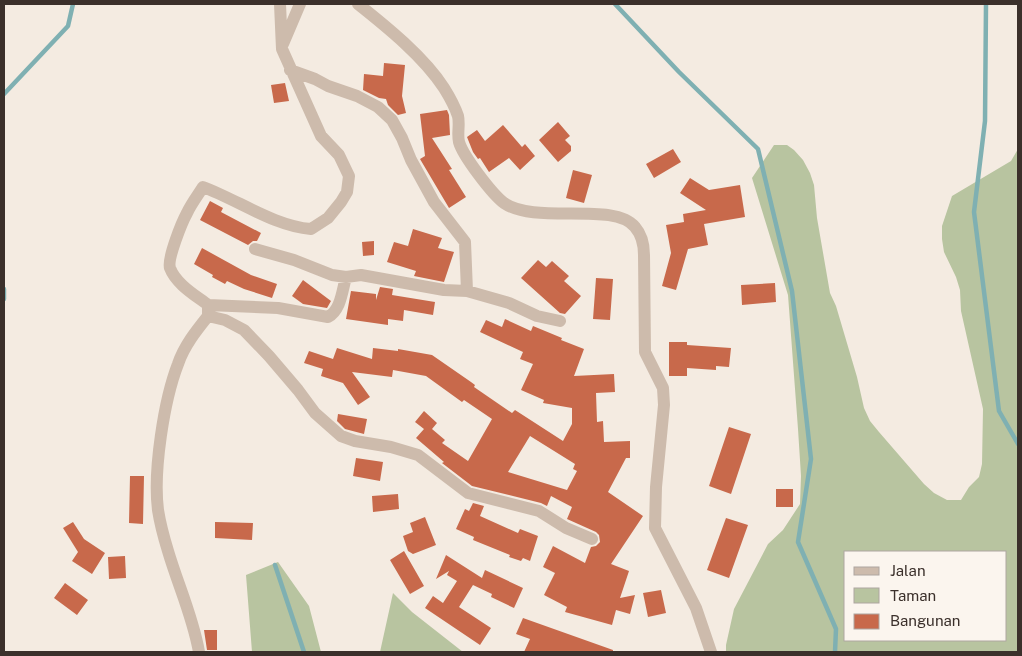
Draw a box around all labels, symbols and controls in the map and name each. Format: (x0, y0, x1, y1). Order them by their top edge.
legend (844, 551, 1007, 641)
text: Jalan (890, 562, 926, 579)
text: Taman (890, 587, 936, 604)
text: Bangunan (890, 612, 961, 629)

